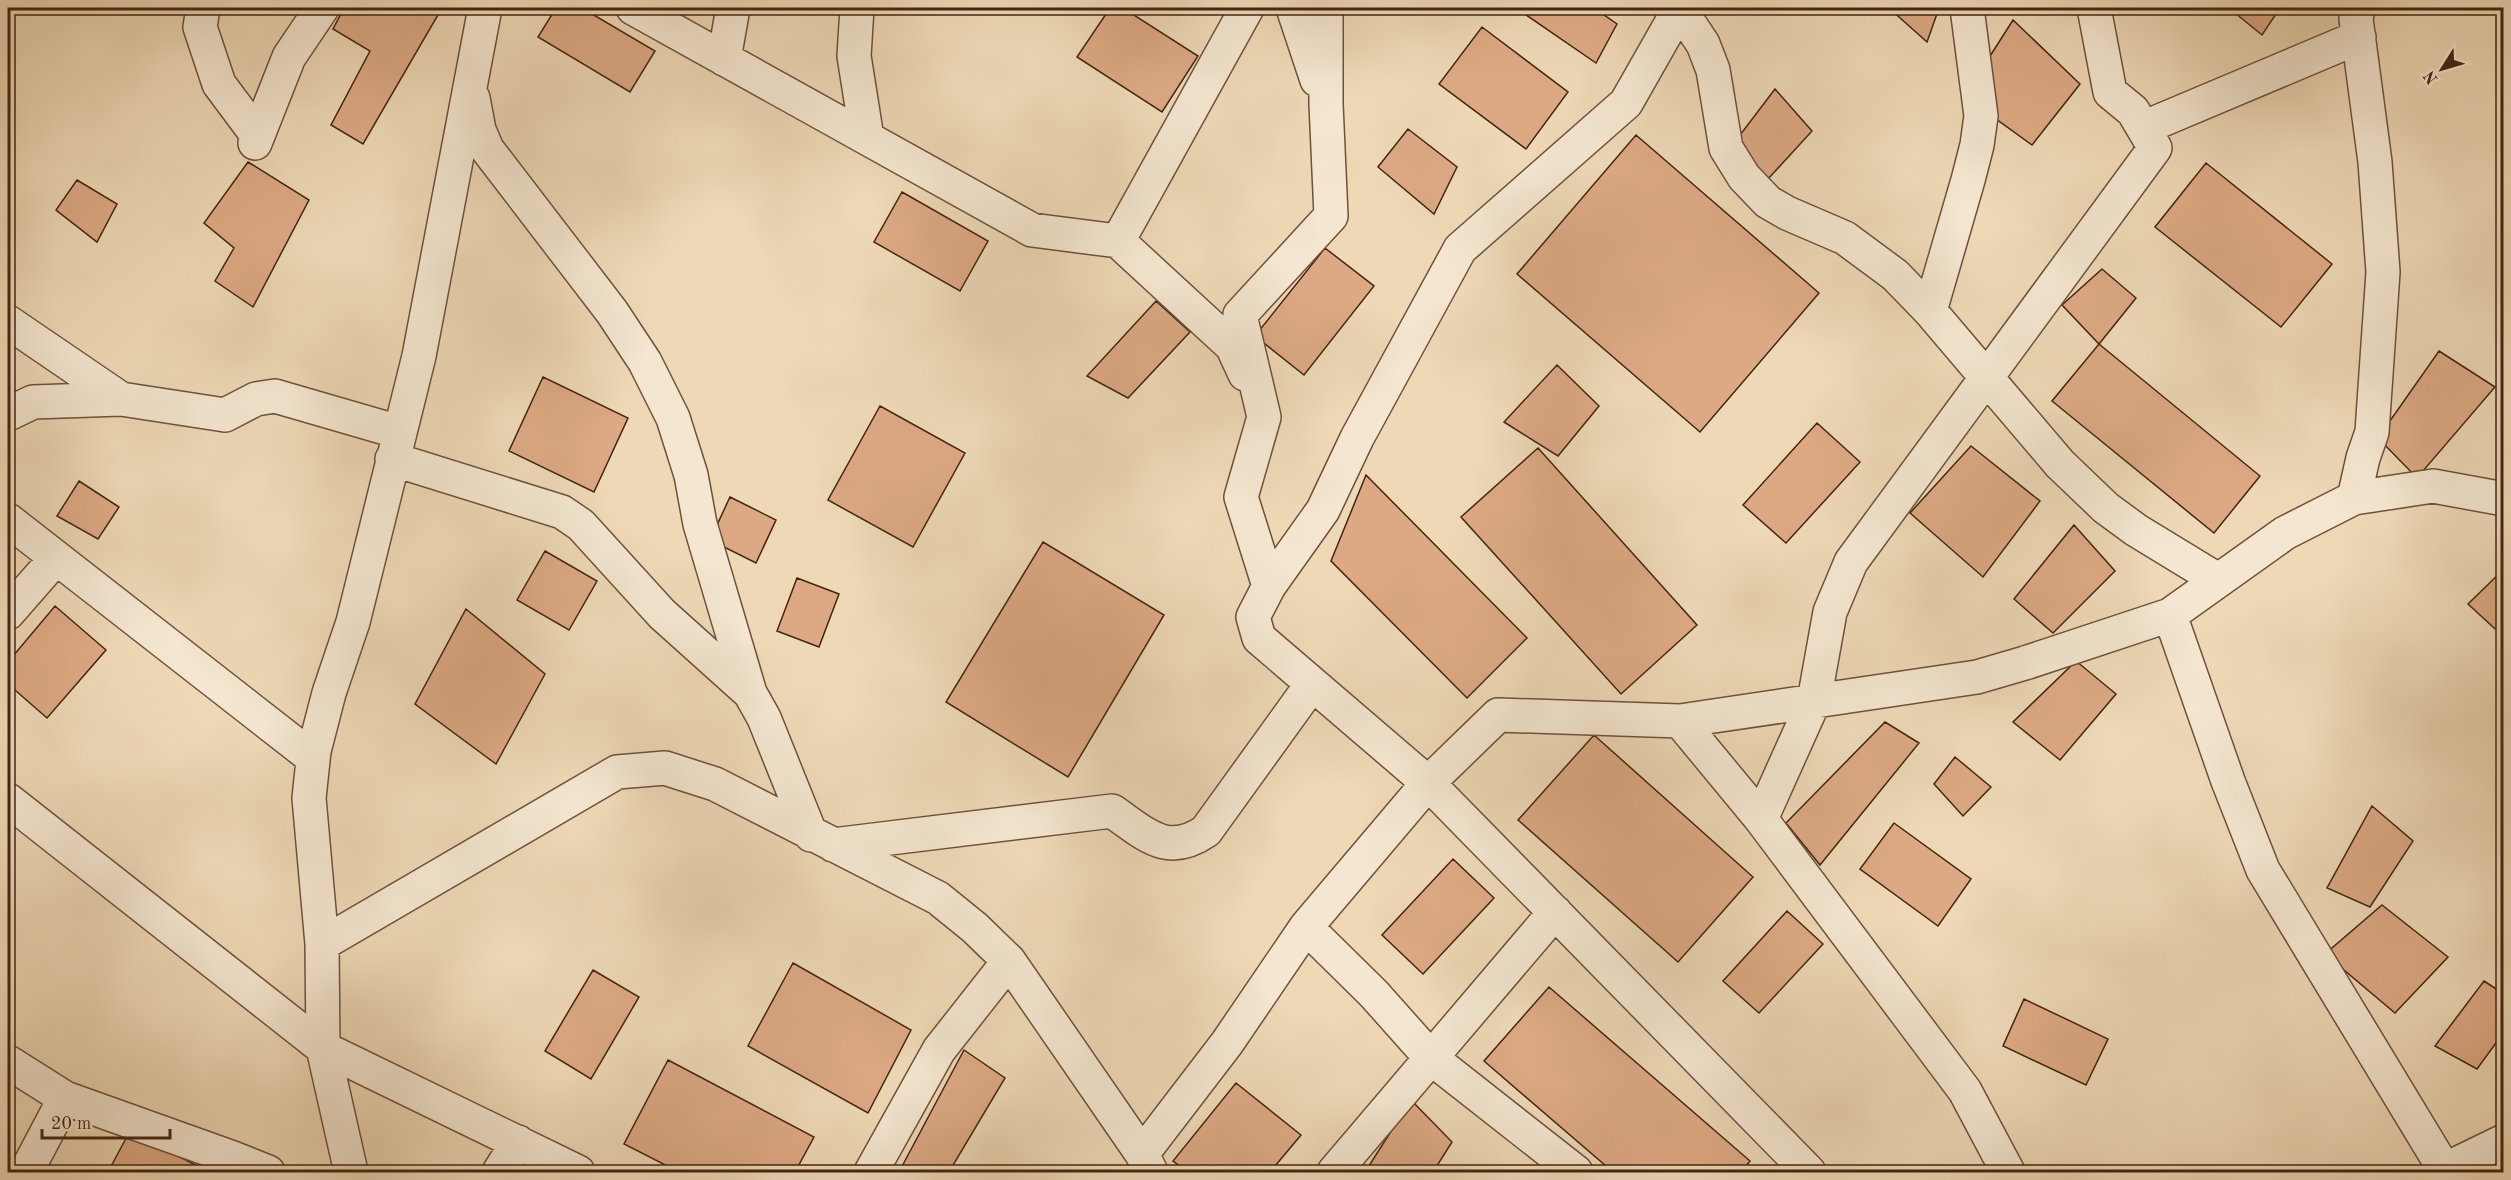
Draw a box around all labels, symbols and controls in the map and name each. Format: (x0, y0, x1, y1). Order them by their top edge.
north arrow (2412, 39, 2472, 99)
text: N (2421, 67, 2442, 87)
scale bar (42, 1102, 170, 1140)
text: 20 m (51, 1115, 91, 1133)

